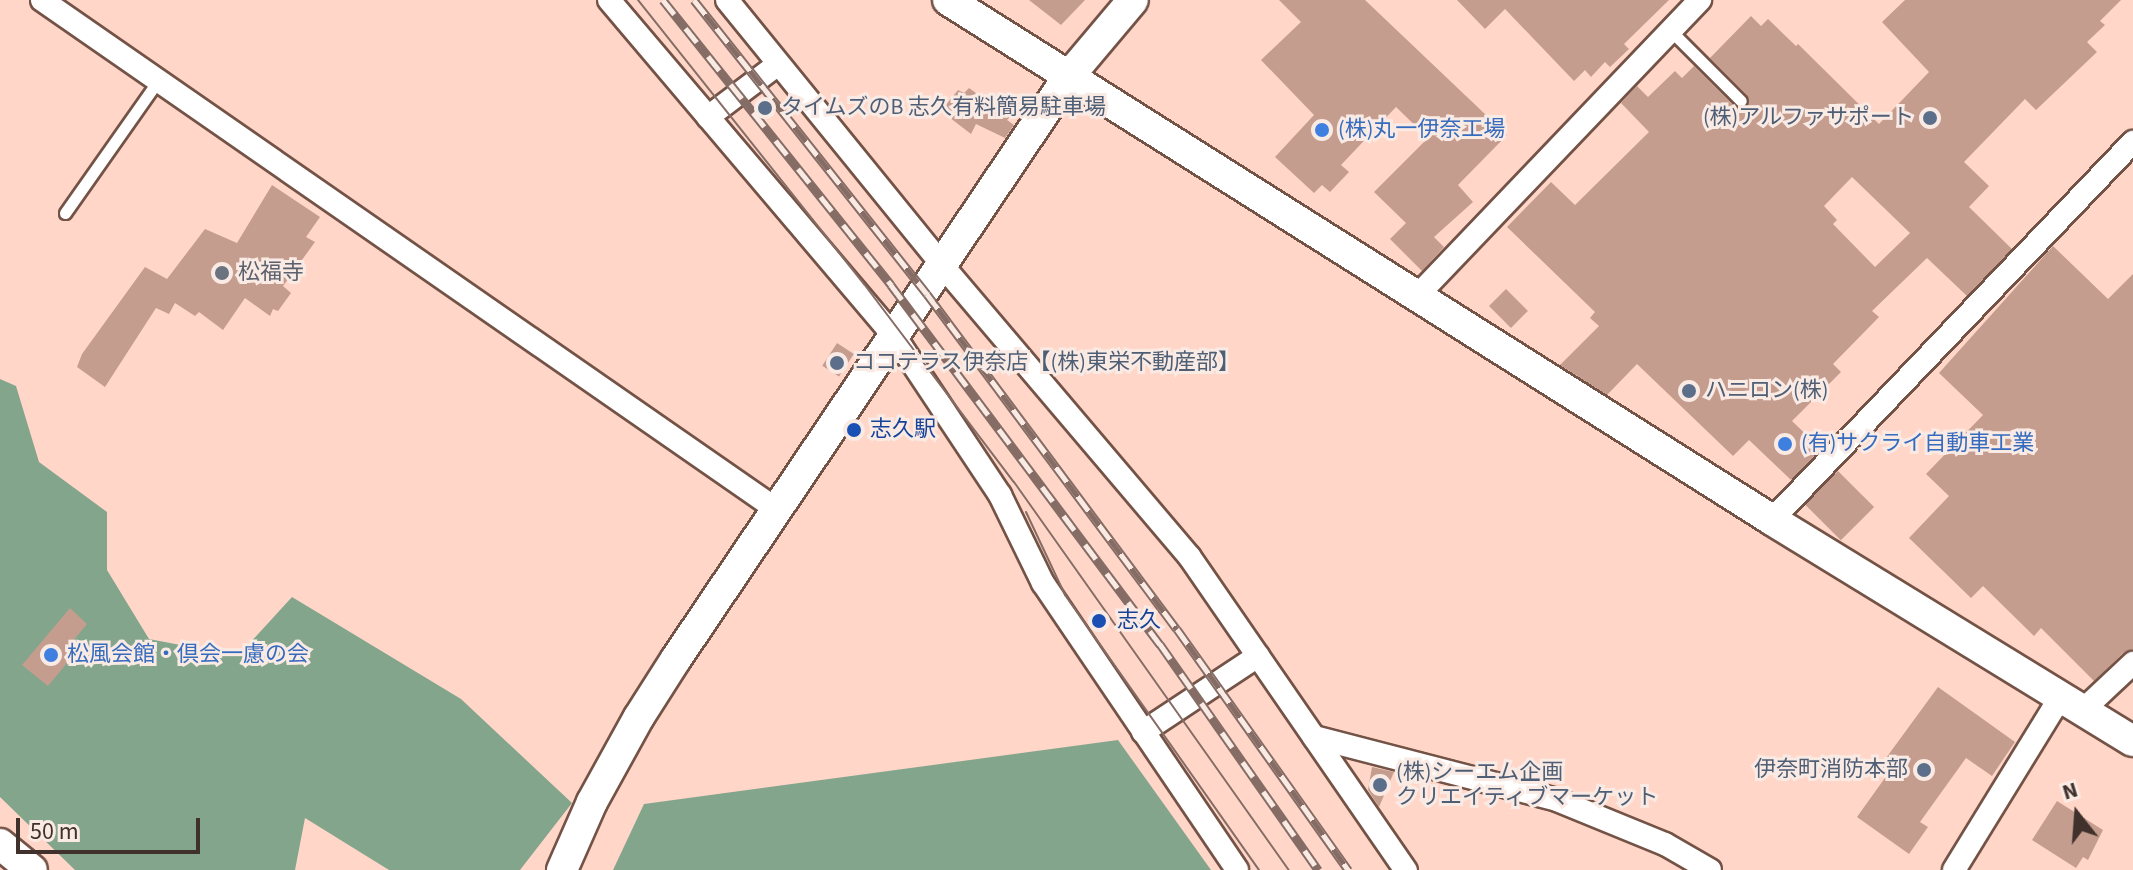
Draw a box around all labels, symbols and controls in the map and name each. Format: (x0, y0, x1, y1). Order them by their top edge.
place label: タイムズのB 志久有料簡易駐車場 (781, 95, 1106, 121)
marker: タイムズのB 志久有料簡易駐車場 (756, 99, 774, 117)
place label: (株)アルファサポート (1703, 105, 1914, 131)
marker: (株)アルファサポート (1921, 109, 1939, 127)
place label: (株)丸一伊奈工場 (1338, 117, 1505, 143)
marker: (株)丸一伊奈工場 (1313, 121, 1331, 139)
place label: 松福寺 (238, 260, 304, 286)
marker: 松福寺 (213, 264, 231, 282)
place label: ココテラス伊奈店【(株)東栄不動産部】 (853, 350, 1240, 376)
marker: ココテラス伊奈店【(株)東栄不動産部】 (828, 354, 846, 372)
place label: ハニロン(株) (1705, 378, 1828, 404)
marker: ハニロン(株) (1680, 382, 1698, 400)
place label: 志久駅 (870, 417, 936, 443)
marker: 志久駅 (845, 421, 863, 439)
place label: (有)サクライ自動車工業 (1801, 431, 2034, 457)
marker: (有)サクライ自動車工業 (1776, 435, 1794, 453)
place label: 志久 (1117, 608, 1161, 634)
marker: 志久 (1088, 610, 1110, 632)
place label: 松風会館・倶会一慮の会 (67, 642, 309, 668)
marker: 松風会館・倶会一慮の会 (42, 646, 60, 664)
place label: 伊奈町消防本部 (1754, 757, 1908, 783)
place label: (株)シーエム企画 クリエイティブマーケット (1396, 759, 1660, 810)
marker: 伊奈町消防本部 (1915, 761, 1933, 779)
north arrow (2037, 774, 2117, 854)
text: N (2058, 774, 2082, 808)
marker: (株)シーエム企画 クリエイティブマーケット (1371, 776, 1389, 794)
scale bar (20, 802, 204, 852)
text: 50 m (30, 814, 79, 849)

